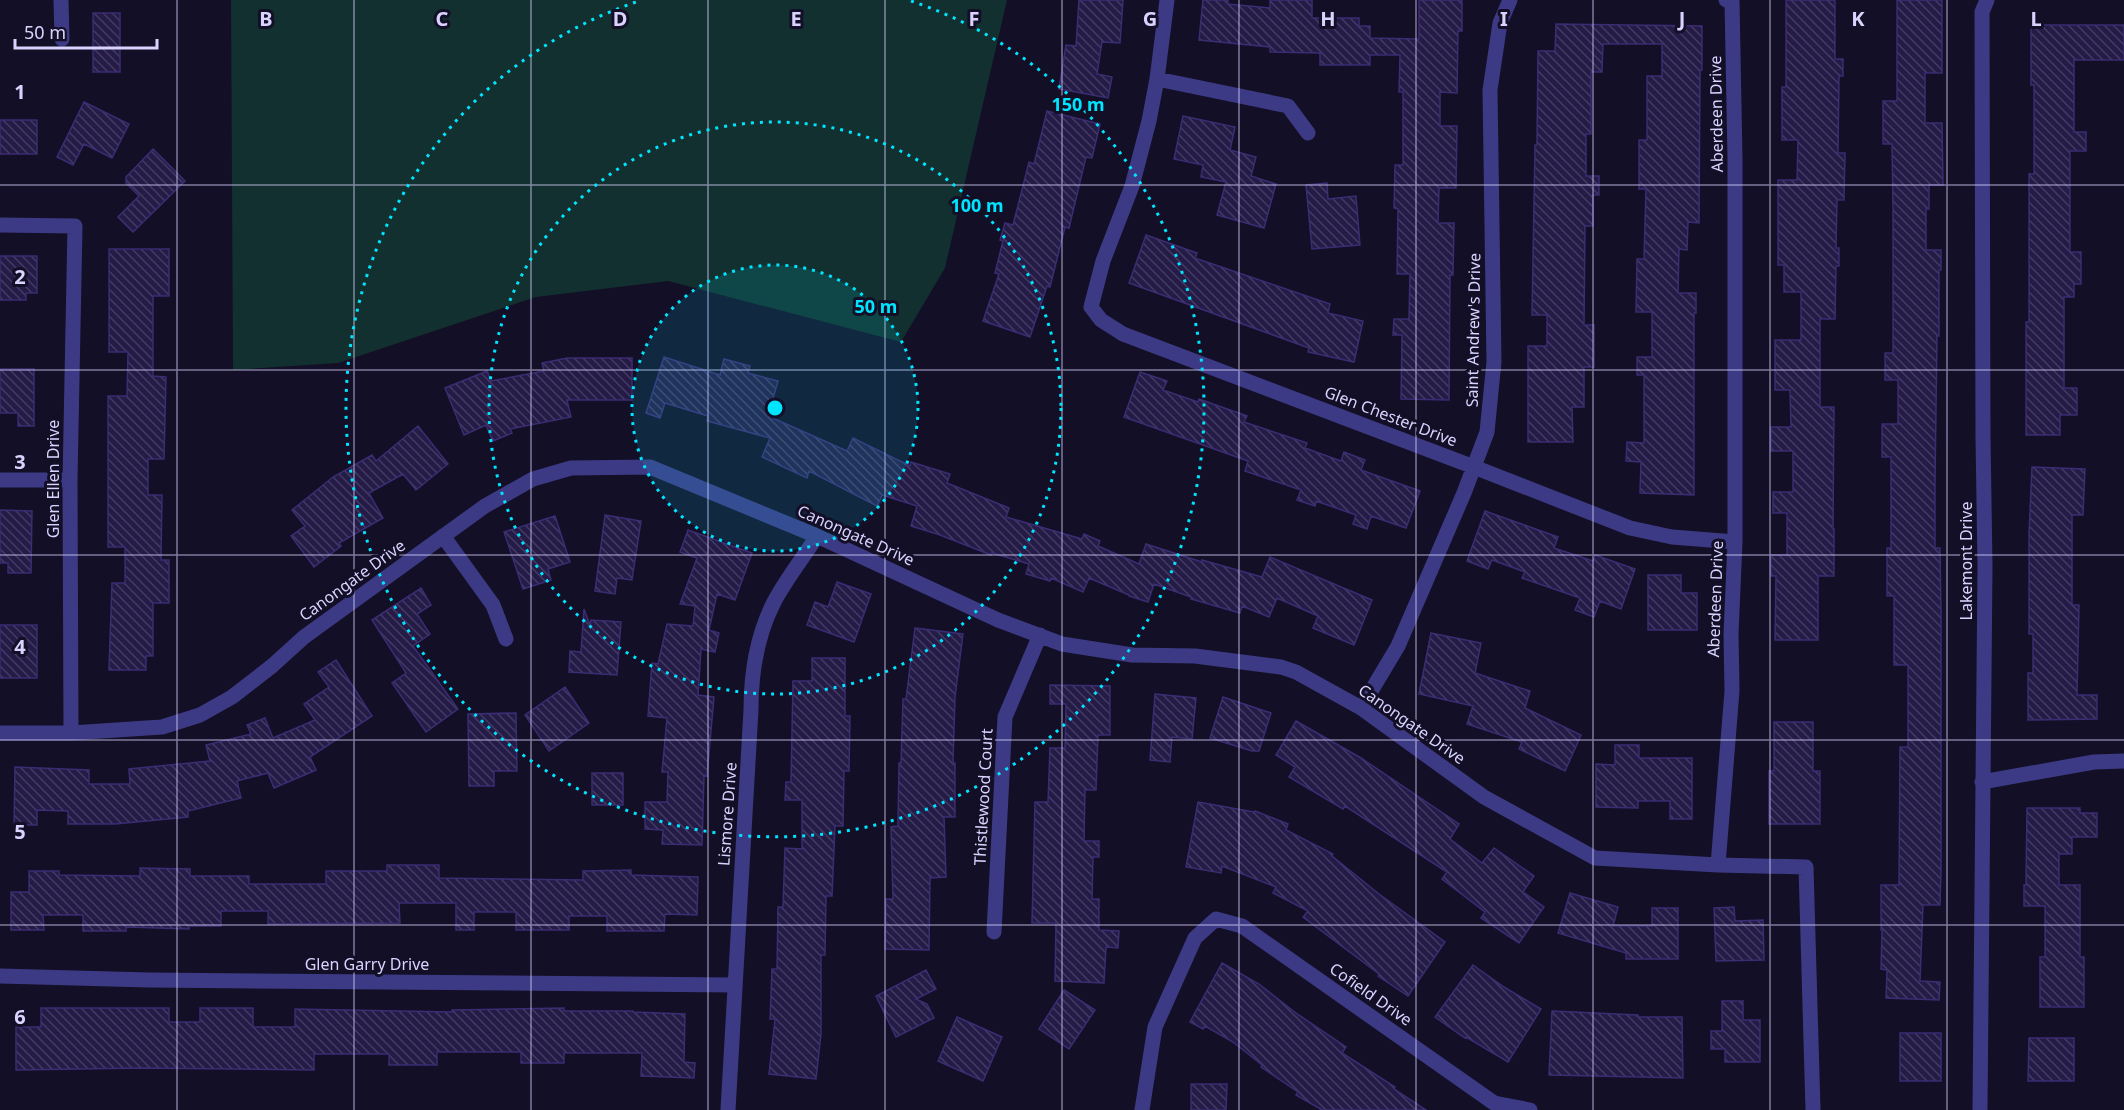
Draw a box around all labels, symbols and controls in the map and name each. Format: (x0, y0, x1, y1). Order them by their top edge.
text: B (259, 5, 273, 32)
text: C (436, 5, 449, 32)
text: D (613, 5, 627, 32)
text: E (790, 5, 802, 32)
text: F (969, 5, 979, 32)
text: G (1143, 5, 1157, 32)
text: H (1320, 5, 1336, 32)
text: I (1500, 5, 1508, 32)
text: J (1677, 5, 1685, 32)
text: K (1851, 5, 1865, 32)
text: L (2030, 5, 2042, 32)
scale bar (15, 12, 158, 50)
text: 50 m (24, 20, 66, 44)
street label: Aberdeen Drive (1704, 55, 1728, 173)
text: 1 (14, 78, 26, 105)
text: 150 m (1051, 92, 1105, 116)
text: 100 m (950, 193, 1004, 217)
street label: Saint Andrew's Drive (1461, 253, 1485, 407)
text: 2 (14, 263, 26, 290)
text: 50 m (855, 294, 897, 318)
street label: Glen Chester Drive (1321, 381, 1461, 451)
centre of rings (765, 398, 785, 418)
street label: Glen Ellen Drive (42, 420, 64, 538)
text: 3 (14, 448, 26, 475)
street label: Canongate Drive (794, 499, 918, 571)
street label: Lakemont Drive (1955, 502, 1977, 620)
street label: Canongate Drive (295, 534, 409, 626)
street label: Aberdeen Drive (1702, 540, 1728, 658)
text: 4 (14, 633, 26, 660)
street label: Canongate Drive (1354, 679, 1470, 769)
street label: Thistlewood Court (968, 728, 998, 866)
street label: Lismore Drive (712, 761, 742, 867)
text: 5 (14, 818, 26, 845)
street label: Glen Garry Drive (305, 953, 429, 975)
street label: Cofield Drive (1325, 957, 1417, 1031)
text: 6 (14, 1003, 26, 1030)

